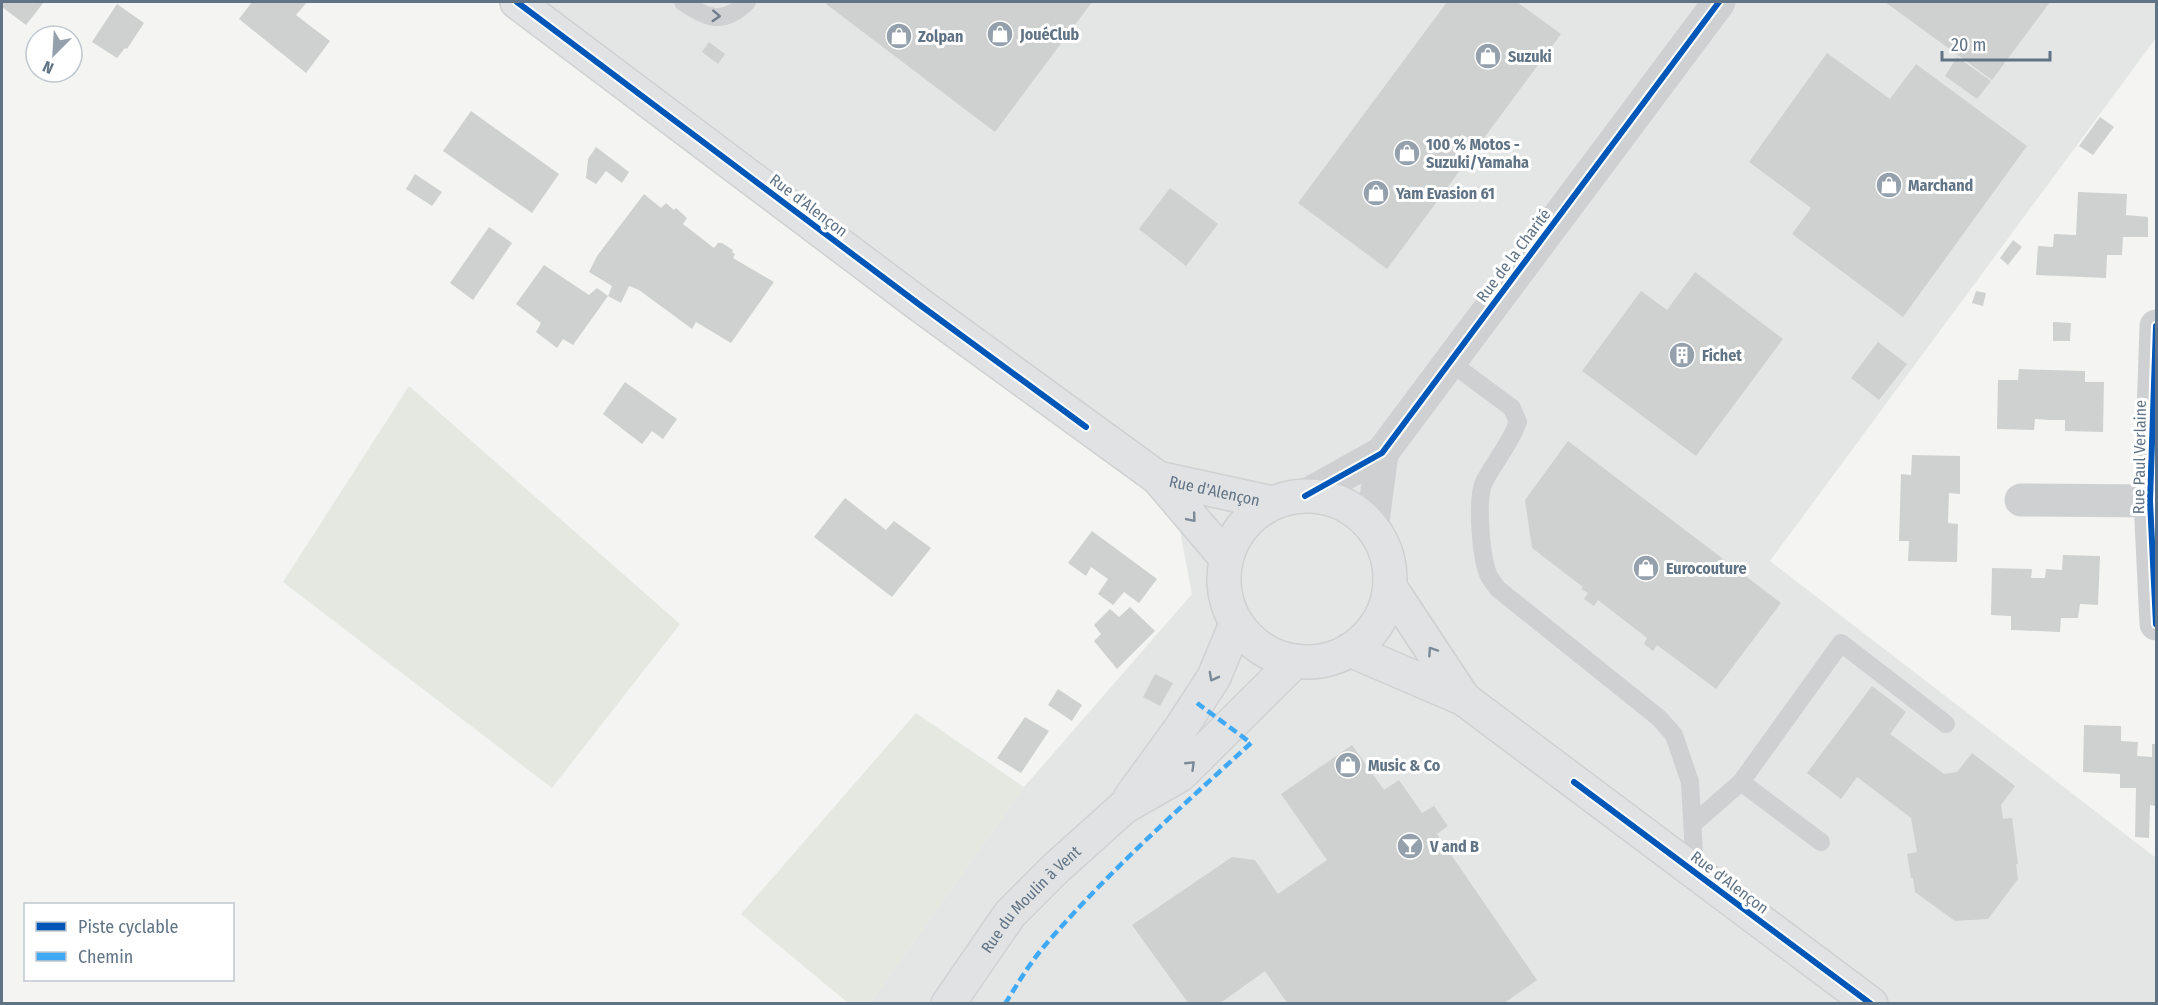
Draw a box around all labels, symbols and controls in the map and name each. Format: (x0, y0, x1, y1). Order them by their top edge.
one-way arrow (711, 9, 720, 22)
shop icon: JouéClub (985, 19, 1015, 49)
shop icon: Zolpan (884, 21, 914, 51)
north arrow (24, 24, 84, 84)
scale bar (1942, 24, 2050, 62)
place label: JouéClub (1019, 25, 1079, 44)
place label: Zolpan (918, 27, 963, 46)
text: 20 m (1951, 34, 1986, 56)
shop icon: Suzuki (1473, 41, 1503, 71)
place label: Suzuki (1508, 47, 1552, 66)
text: N (40, 57, 56, 78)
place label: 100 % Motos - Suzuki/Yamaha (1426, 135, 1529, 172)
shop icon: 100 % Motos - Suzuki/Yamaha (1392, 138, 1422, 168)
street label: Rue d'Alençon (766, 170, 851, 241)
shop icon: Marchand (1874, 170, 1904, 200)
place label: Marchand (1908, 176, 1973, 195)
shop icon: Yam Evasion 61 (1361, 178, 1391, 208)
place label: Yam Evasion 61 (1395, 184, 1495, 203)
street label: Rue de la Charité (1472, 205, 1555, 306)
building icon: Fichet (1667, 340, 1697, 370)
place label: Fichet (1702, 346, 1742, 365)
street label: Rue Paul Verlaine (2129, 400, 2150, 514)
street label: Rue d'Alençon (1167, 472, 1262, 510)
one-way arrow (1185, 511, 1196, 522)
shop icon: Eurocouture (1631, 553, 1661, 583)
place label: Eurocouture (1666, 559, 1747, 578)
one-way arrow (1428, 646, 1439, 657)
one-way arrow (1209, 671, 1220, 681)
shop icon: Music & Co (1333, 750, 1363, 780)
place label: Music & Co (1368, 756, 1441, 775)
one-way arrow (1184, 761, 1195, 772)
bar icon: V and B (1395, 831, 1425, 861)
place label: V and B (1429, 837, 1479, 856)
street label: Rue du Moulin à Vent (977, 841, 1085, 957)
street label: Rue d'Alençon (1687, 847, 1772, 918)
legend (24, 903, 234, 981)
text: Piste cyclable (78, 916, 178, 938)
text: Chemin (78, 946, 133, 968)

